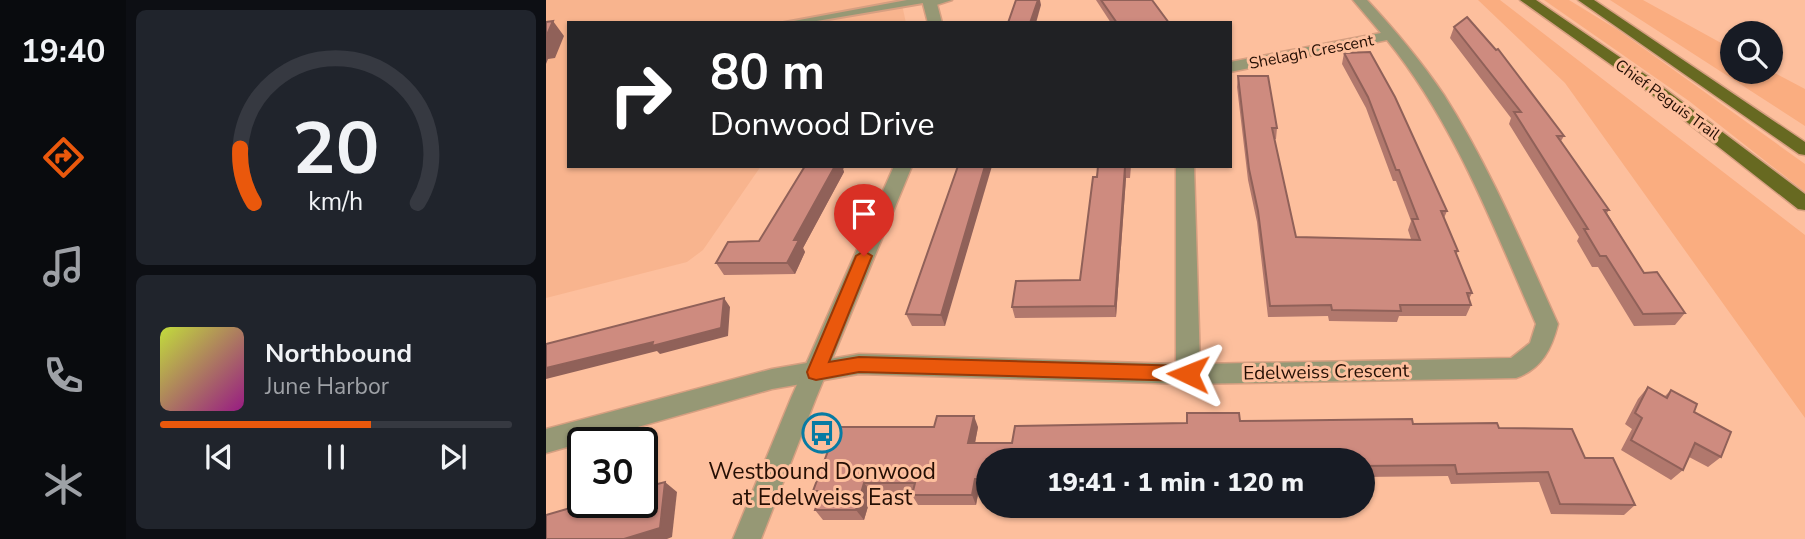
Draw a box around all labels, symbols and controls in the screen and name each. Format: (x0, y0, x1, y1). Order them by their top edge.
map controls (1720, 21, 1783, 84)
button: search (1720, 21, 1783, 84)
street label: Shelagh Crescent (1247, 29, 1376, 75)
text: 19:40 (21, 30, 105, 73)
text: 80 m (710, 39, 825, 106)
icon: right (595, 49, 686, 140)
street label: Chief Peguis Trail (1611, 54, 1725, 145)
text: 20 (292, 100, 380, 200)
text: Donwood Drive (710, 103, 935, 146)
icon: directions (39, 133, 88, 182)
pin (834, 184, 894, 256)
text: km/h (308, 185, 364, 219)
icon: arrive (845, 195, 883, 233)
icon: music (39, 242, 88, 291)
text: Northbound (265, 336, 412, 371)
position arrow (1151, 337, 1225, 411)
icon: phone (39, 351, 88, 400)
street label: Edelweiss Crescent (1243, 358, 1410, 386)
text: June Harbor (265, 371, 389, 402)
bus stop icon: Westbound Donwood at Edelweiss East (801, 412, 843, 454)
speed limit sign: 30 (567, 427, 658, 518)
icon: previous (200, 438, 238, 476)
icon: pause (317, 438, 355, 476)
icon: next (434, 438, 472, 476)
place label: Westbound Donwood at Edelweiss East (708, 456, 936, 513)
icon: climate (39, 460, 88, 509)
text: 19:41 · 1 min · 120 m (1047, 465, 1304, 500)

